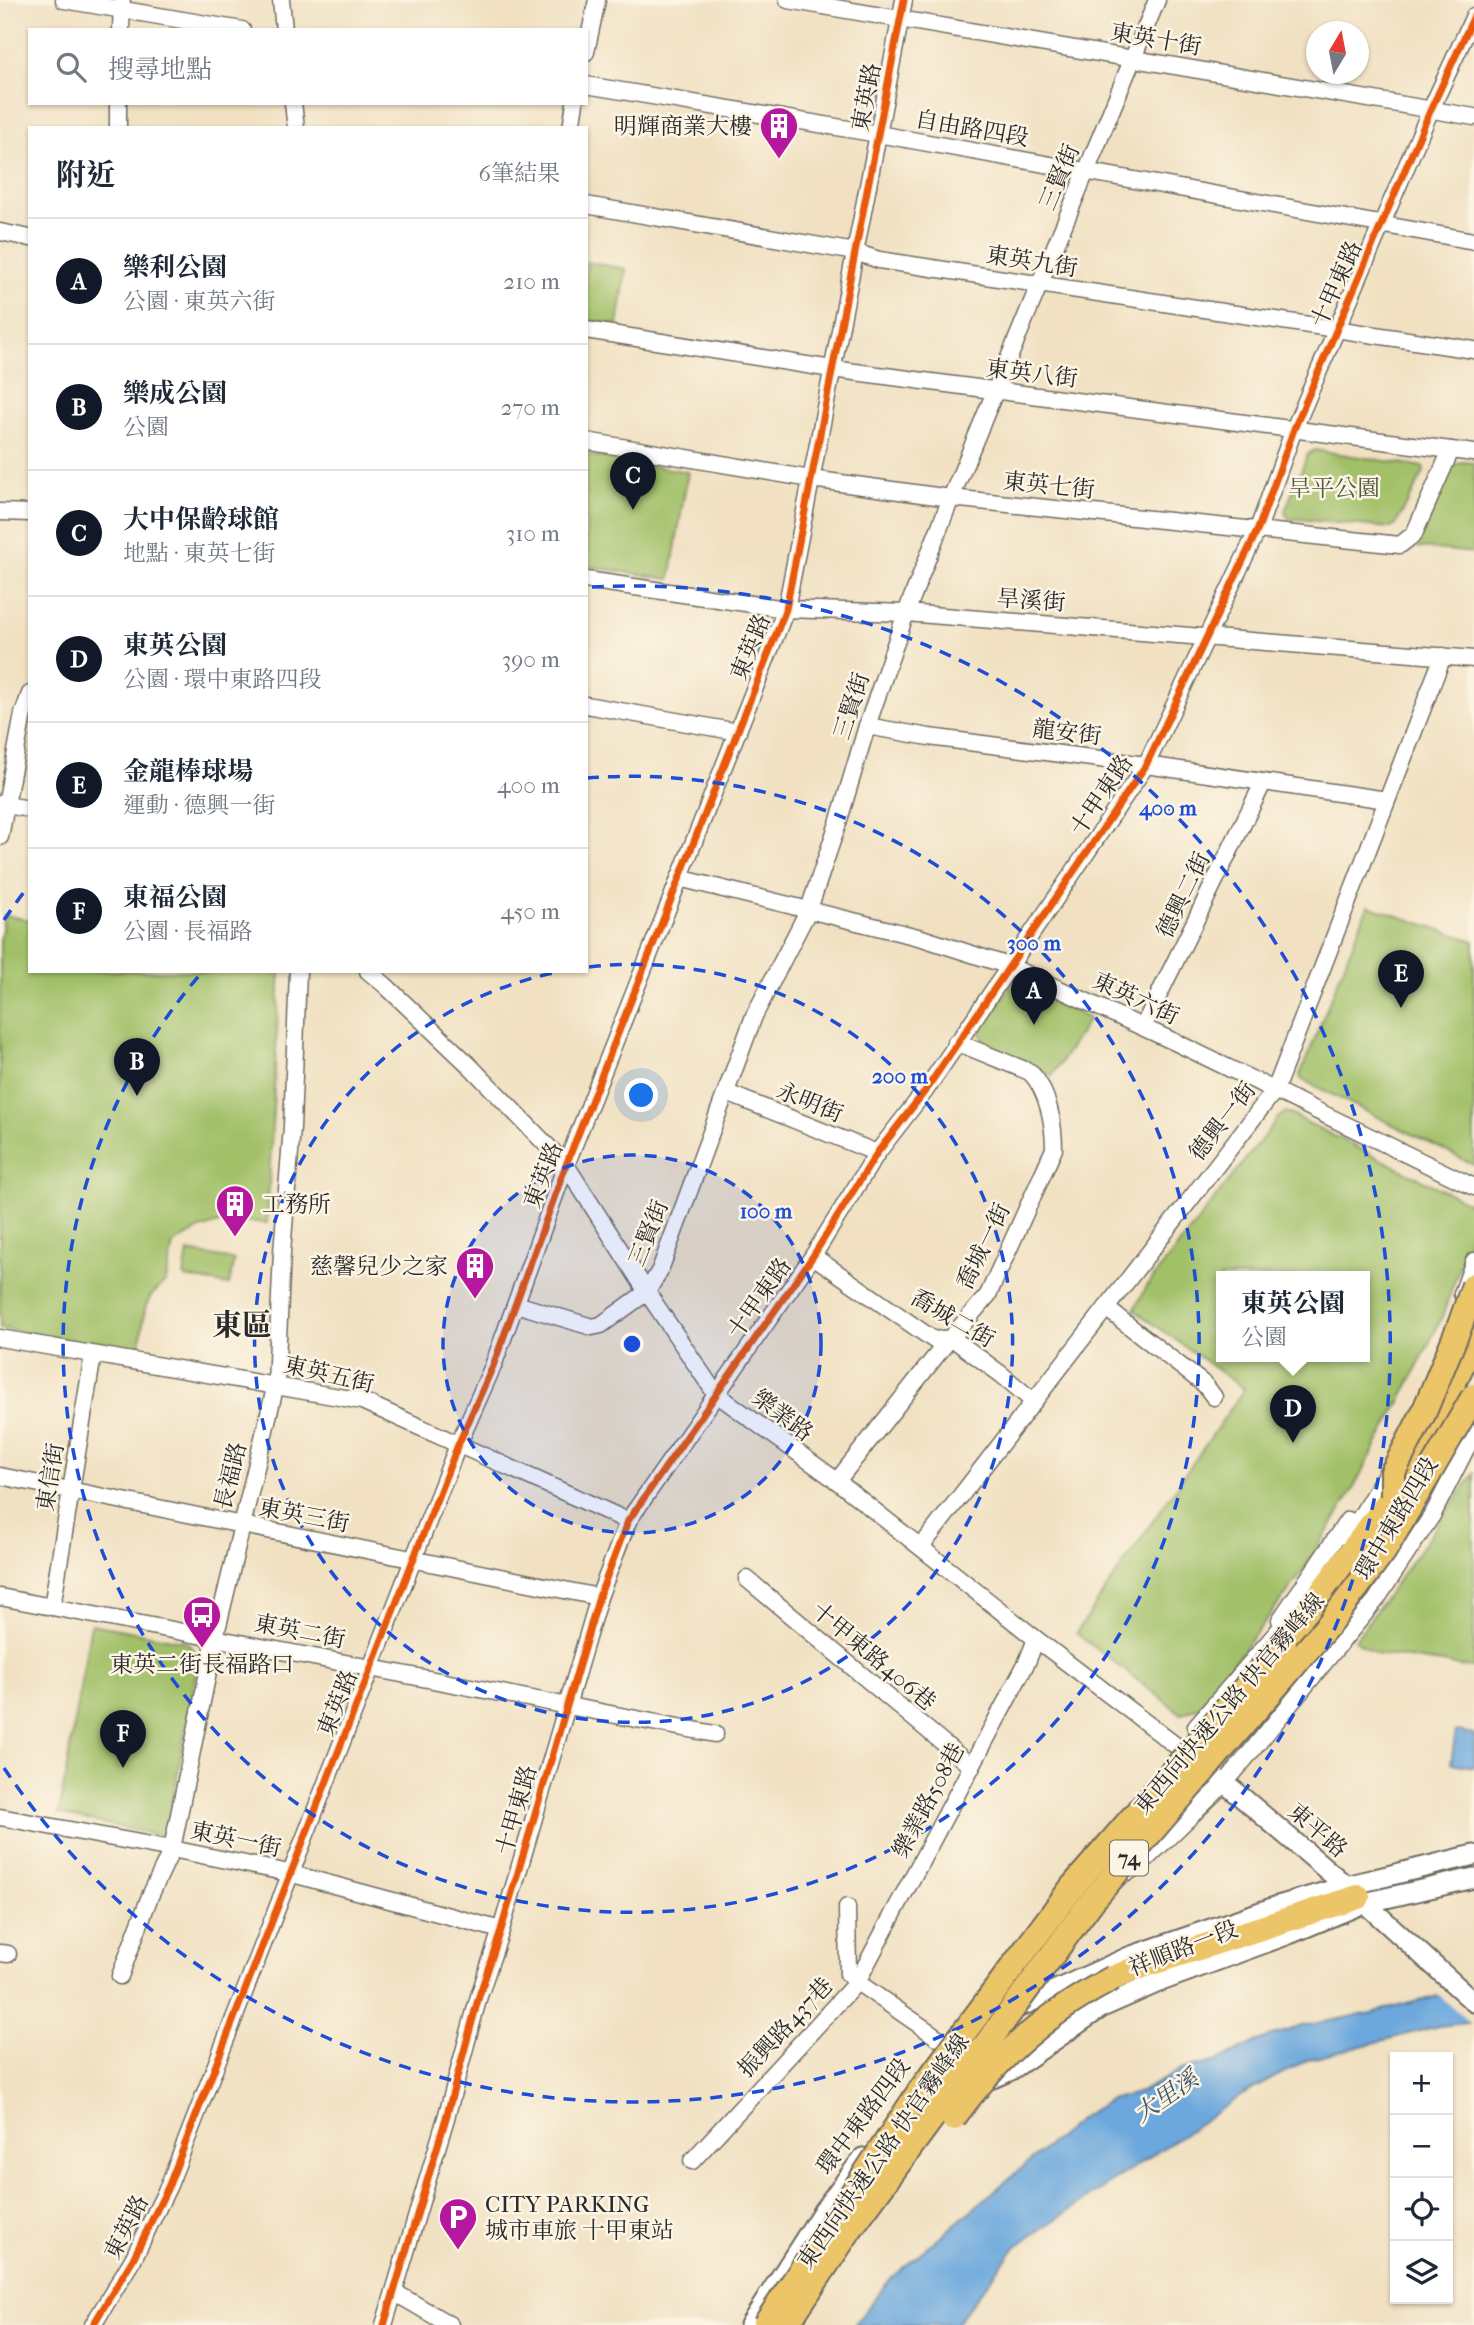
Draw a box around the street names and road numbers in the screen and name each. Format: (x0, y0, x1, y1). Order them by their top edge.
street label: 東英十街 (1108, 18, 1204, 61)
street label: 東英路 (847, 61, 886, 134)
street label: 自由路四段 (913, 105, 1031, 152)
street label: 三賢街 (1034, 140, 1085, 214)
street label: 十甲東路 (1305, 237, 1367, 332)
street label: 東英九街 (984, 241, 1079, 282)
street label: 東英八街 (985, 354, 1079, 393)
street label: 東英七街 (1002, 467, 1096, 504)
street label: 旱溪街 (996, 585, 1066, 616)
street label: 東英路 (725, 610, 776, 684)
street label: 三賢街 (828, 669, 875, 743)
street label: 龍安街 (1031, 715, 1103, 750)
street label: 十甲東路 (1064, 750, 1138, 841)
street label: 德興二街 (1151, 848, 1216, 942)
street label: 東英六街 (1088, 967, 1183, 1030)
street label: 永明街 (773, 1077, 847, 1128)
street label: 德興一街 (1183, 1077, 1261, 1166)
street label: 東英路 (518, 1138, 568, 1212)
street label: 三賢街 (623, 1196, 674, 1270)
street label: 喬城一街 (951, 1199, 1016, 1293)
street label: 十甲東路 (722, 1253, 797, 1344)
street label: 喬城二街 (906, 1284, 999, 1353)
street label: 東英五街 (281, 1351, 377, 1398)
street label: 樂業路 (747, 1384, 818, 1447)
street label: 長福路 (209, 1439, 252, 1513)
street label: 東信街 (32, 1441, 69, 1513)
street label: 環中東路四段 (1349, 1452, 1444, 1584)
street label: 東英三街 (256, 1493, 352, 1538)
street label: 東西向快速公路 快官霧峰線 (1129, 1587, 1330, 1820)
street label: 十甲東路406巷 (806, 1597, 941, 1716)
street label: 東英二街 (252, 1609, 348, 1654)
street label: 東英路 (312, 1666, 363, 1740)
street label: 樂業路508巷 (887, 1738, 970, 1862)
street label: 十甲東路 (491, 1762, 542, 1858)
street label: 東平路 (1283, 1798, 1353, 1863)
street label: 東英一街 (188, 1817, 284, 1862)
road number: 74 (1110, 1840, 1148, 1876)
street label: 祥順路一段 (1125, 1915, 1242, 1982)
street label: 振興路437巷 (732, 1972, 838, 2083)
street label: 東西向快速公路 快官霧峰線 (792, 2028, 975, 2274)
street label: 環中東路四段 (811, 2053, 916, 2180)
street label: 東英路 (99, 2190, 154, 2264)

